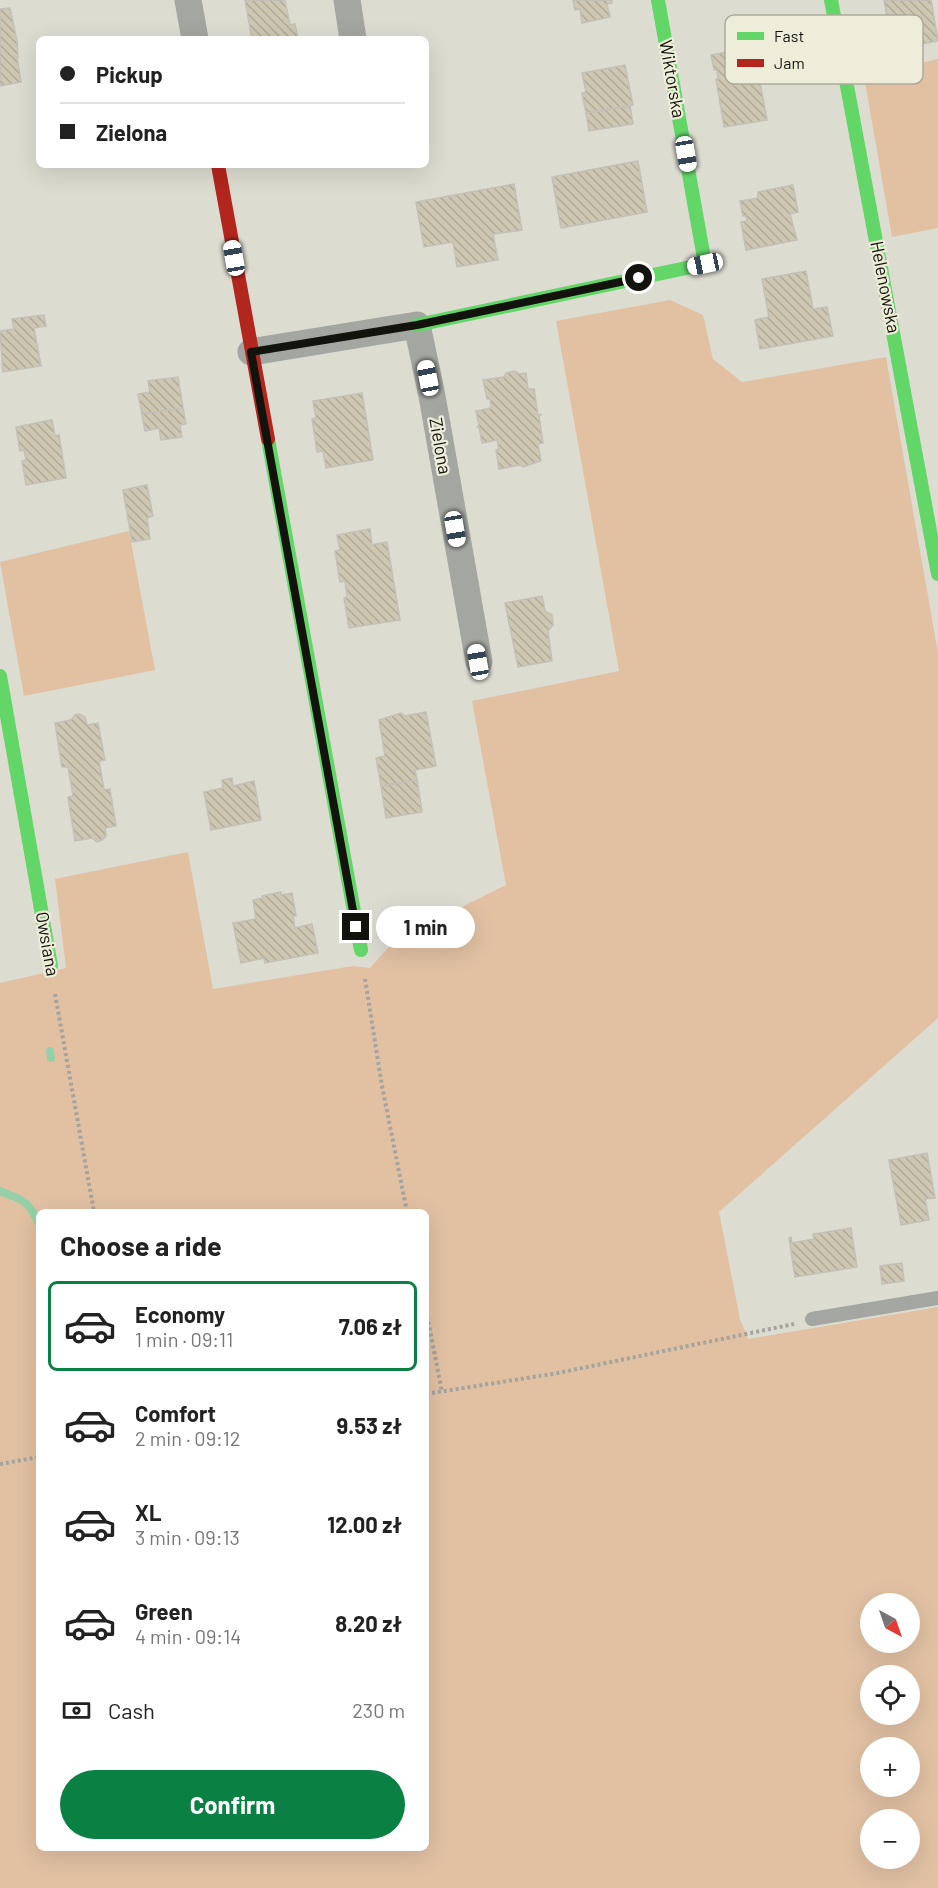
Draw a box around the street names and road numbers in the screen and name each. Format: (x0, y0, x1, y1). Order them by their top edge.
street label: Wiktorska (655, 38, 691, 119)
street label: Helenowska (866, 239, 906, 335)
street label: Zielona (425, 416, 457, 476)
street label: Owsiana (32, 910, 64, 978)

